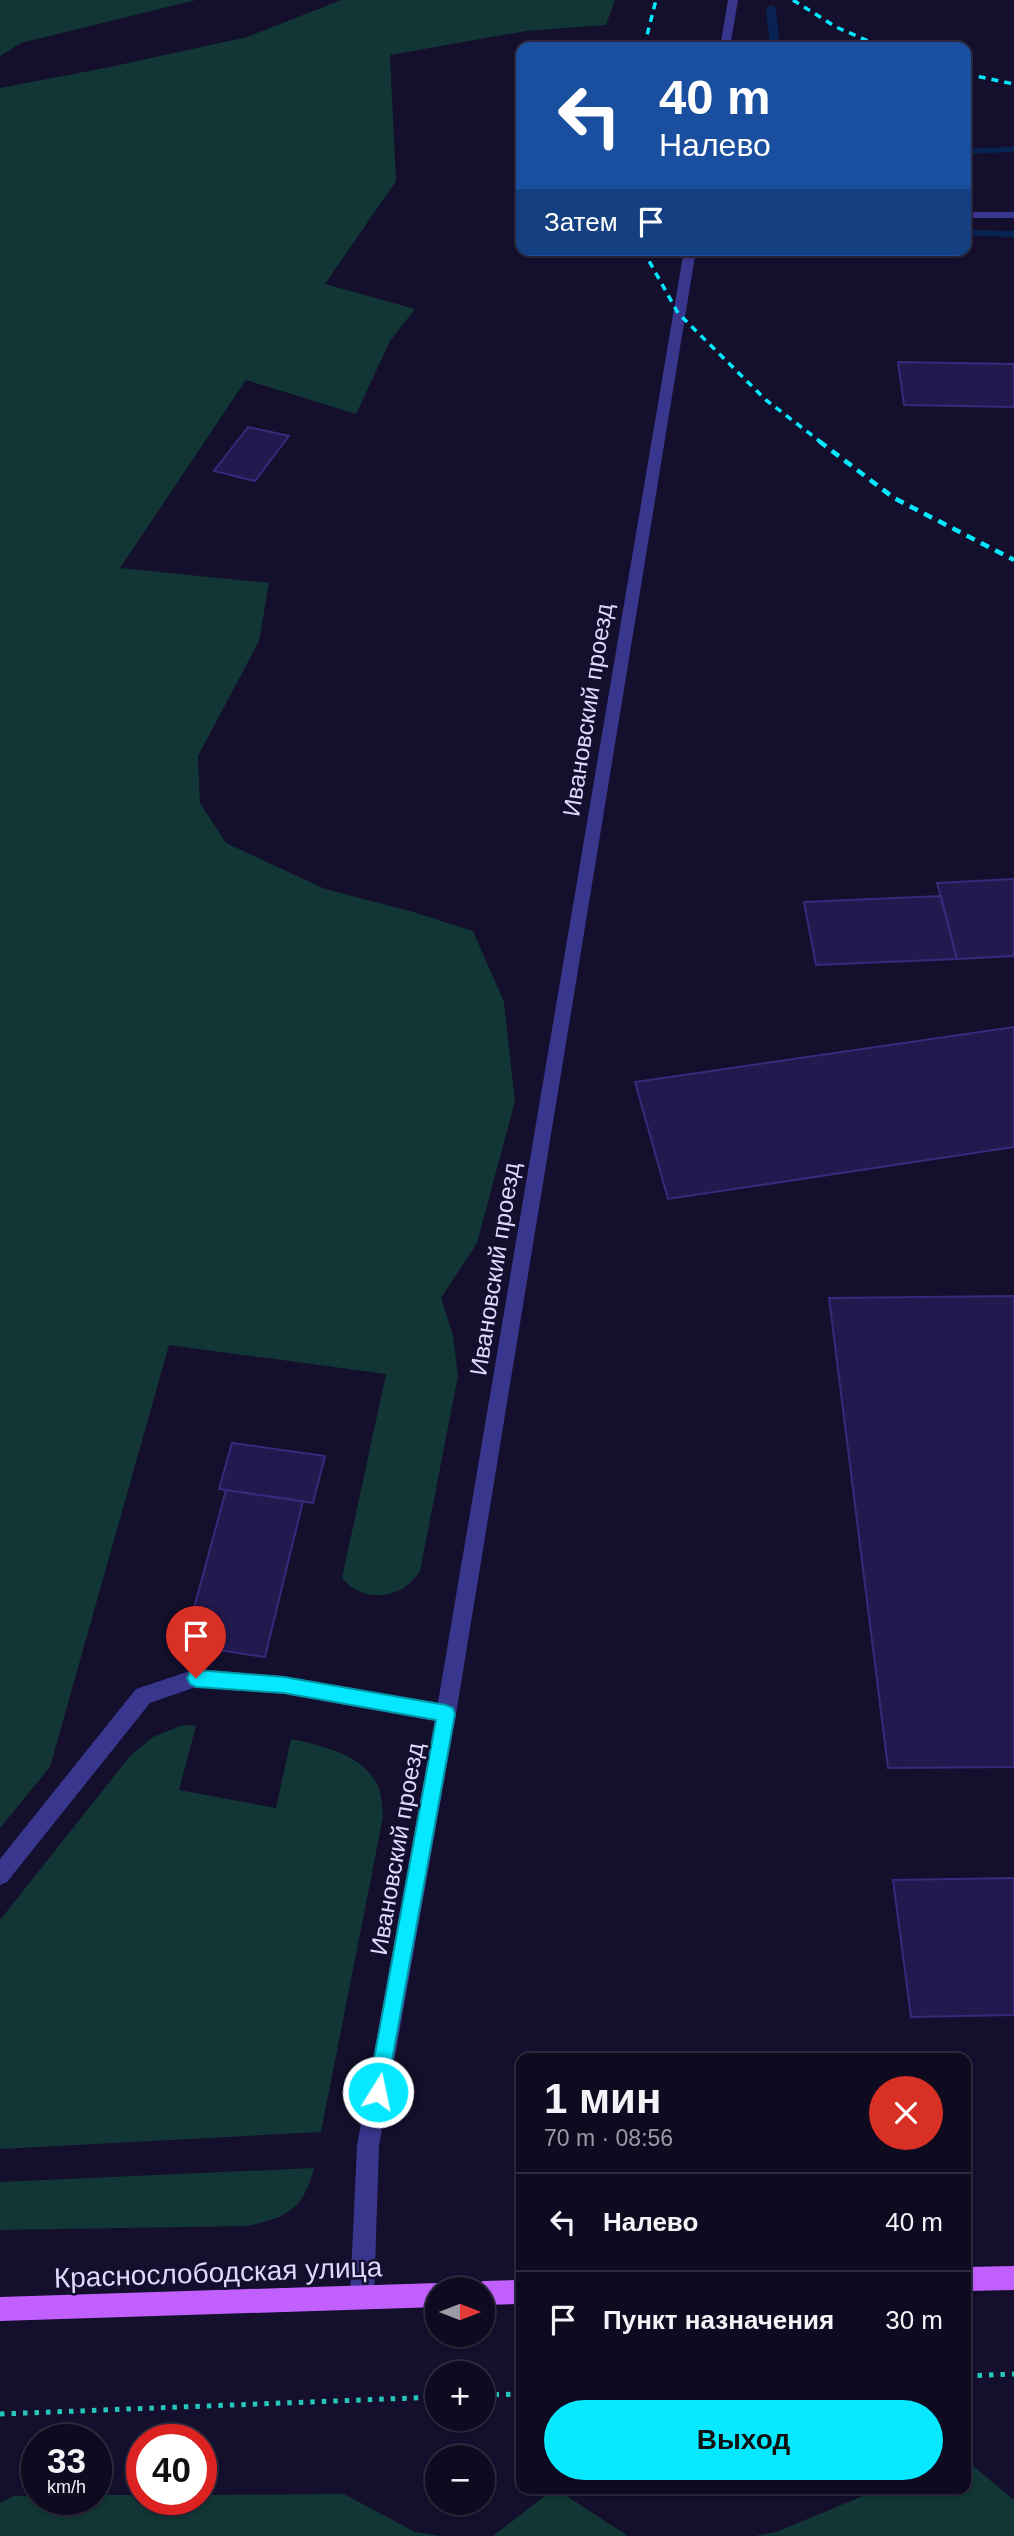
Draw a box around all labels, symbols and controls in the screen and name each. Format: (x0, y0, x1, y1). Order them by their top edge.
icon: left (544, 70, 635, 161)
text: 40 m (659, 70, 771, 124)
text: Налево (659, 127, 771, 163)
icon: arrive (632, 203, 670, 241)
text: Затем (544, 207, 618, 237)
street label: Ивановский проезд (557, 602, 618, 818)
street label: Ивановский проезд (464, 1161, 525, 1377)
pin (166, 1606, 226, 1678)
icon: arrive (177, 1617, 215, 1655)
street label: Ивановский проезд (365, 1741, 428, 1957)
position arrow (341, 2055, 415, 2129)
text: 1 мин (544, 2075, 661, 2122)
button: close (869, 2076, 943, 2150)
text: 70 m · 08:56 (544, 2125, 673, 2151)
icon: left (544, 2203, 582, 2241)
text: Налево (603, 2207, 698, 2237)
text: 40 m (885, 2207, 943, 2237)
street label: Краснослободская улица (53, 2251, 383, 2294)
north arrow (425, 2277, 495, 2347)
map controls (425, 2277, 495, 2515)
icon: arrive (544, 2301, 582, 2339)
text: Пункт назначения (603, 2305, 834, 2335)
text: 30 m (885, 2305, 943, 2335)
button: + (425, 2361, 495, 2431)
button: Выход (544, 2400, 943, 2480)
speed limit sign: 40 (126, 2424, 217, 2515)
text: 33 (47, 2441, 86, 2480)
button: − (425, 2445, 495, 2515)
text: km/h (47, 2477, 86, 2497)

